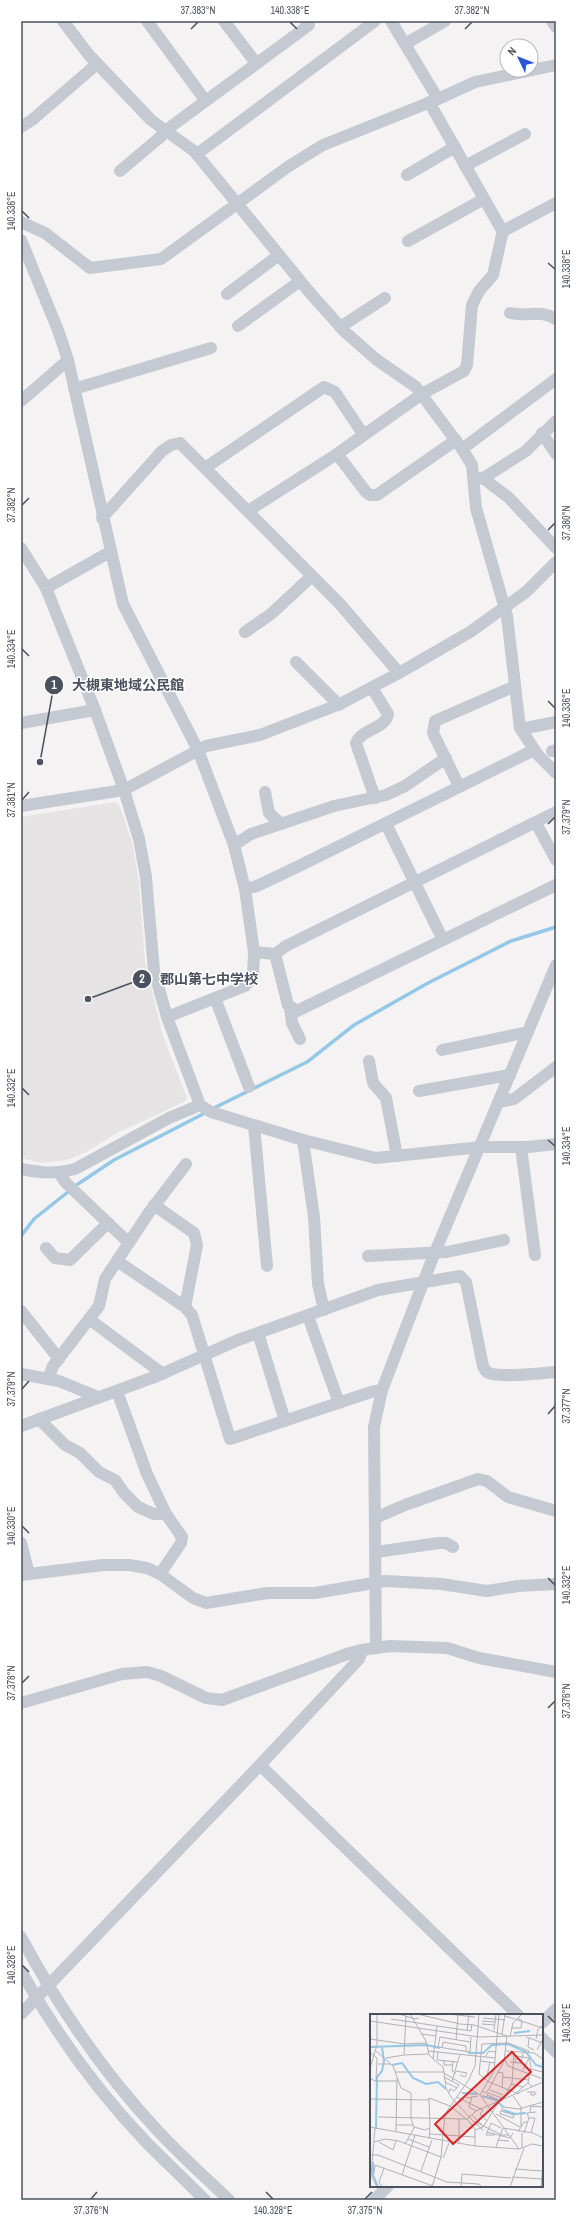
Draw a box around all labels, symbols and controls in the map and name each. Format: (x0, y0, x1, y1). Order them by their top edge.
text: 37.383°N (181, 4, 216, 17)
text: 140.338°E (270, 4, 310, 17)
text: 37.382°N (455, 4, 490, 17)
north arrow (499, 38, 539, 78)
text: N (504, 44, 519, 58)
text: 140.336°E (5, 191, 18, 231)
text: 140.338°E (560, 249, 573, 289)
text: 37.382°N (5, 487, 18, 523)
text: 37.380°N (560, 505, 573, 541)
text: 140.334°E (5, 629, 18, 669)
callout: 大槻東地域公民館 (44, 672, 192, 698)
text: 大槻東地域公民館 (72, 676, 184, 694)
text: 1 (51, 677, 57, 693)
text: 140.336°E (560, 688, 573, 728)
text: 37.381°N (5, 782, 18, 818)
text: 37.379°N (560, 799, 573, 835)
callout: 郡山第七中学校 (132, 966, 266, 992)
text: 郡山第七中学校 (160, 970, 258, 988)
text: 2 (139, 971, 145, 987)
text: 140.332°E (5, 1068, 18, 1108)
text: 140.334°E (560, 1126, 573, 1166)
text: 37.379°N (5, 1371, 18, 1407)
text: 37.377°N (560, 1388, 573, 1424)
text: 140.330°E (5, 1506, 18, 1546)
text: 140.332°E (560, 1565, 573, 1605)
text: 37.378°N (5, 1665, 18, 1701)
text: 37.376°N (560, 1683, 573, 1719)
text: 140.328°E (5, 1945, 18, 1985)
text: 140.330°E (560, 2003, 573, 2043)
inset map (370, 2014, 543, 2187)
text: 37.376°N (74, 2204, 109, 2217)
text: 140.328°E (253, 2204, 293, 2217)
text: 37.375°N (348, 2204, 383, 2217)

